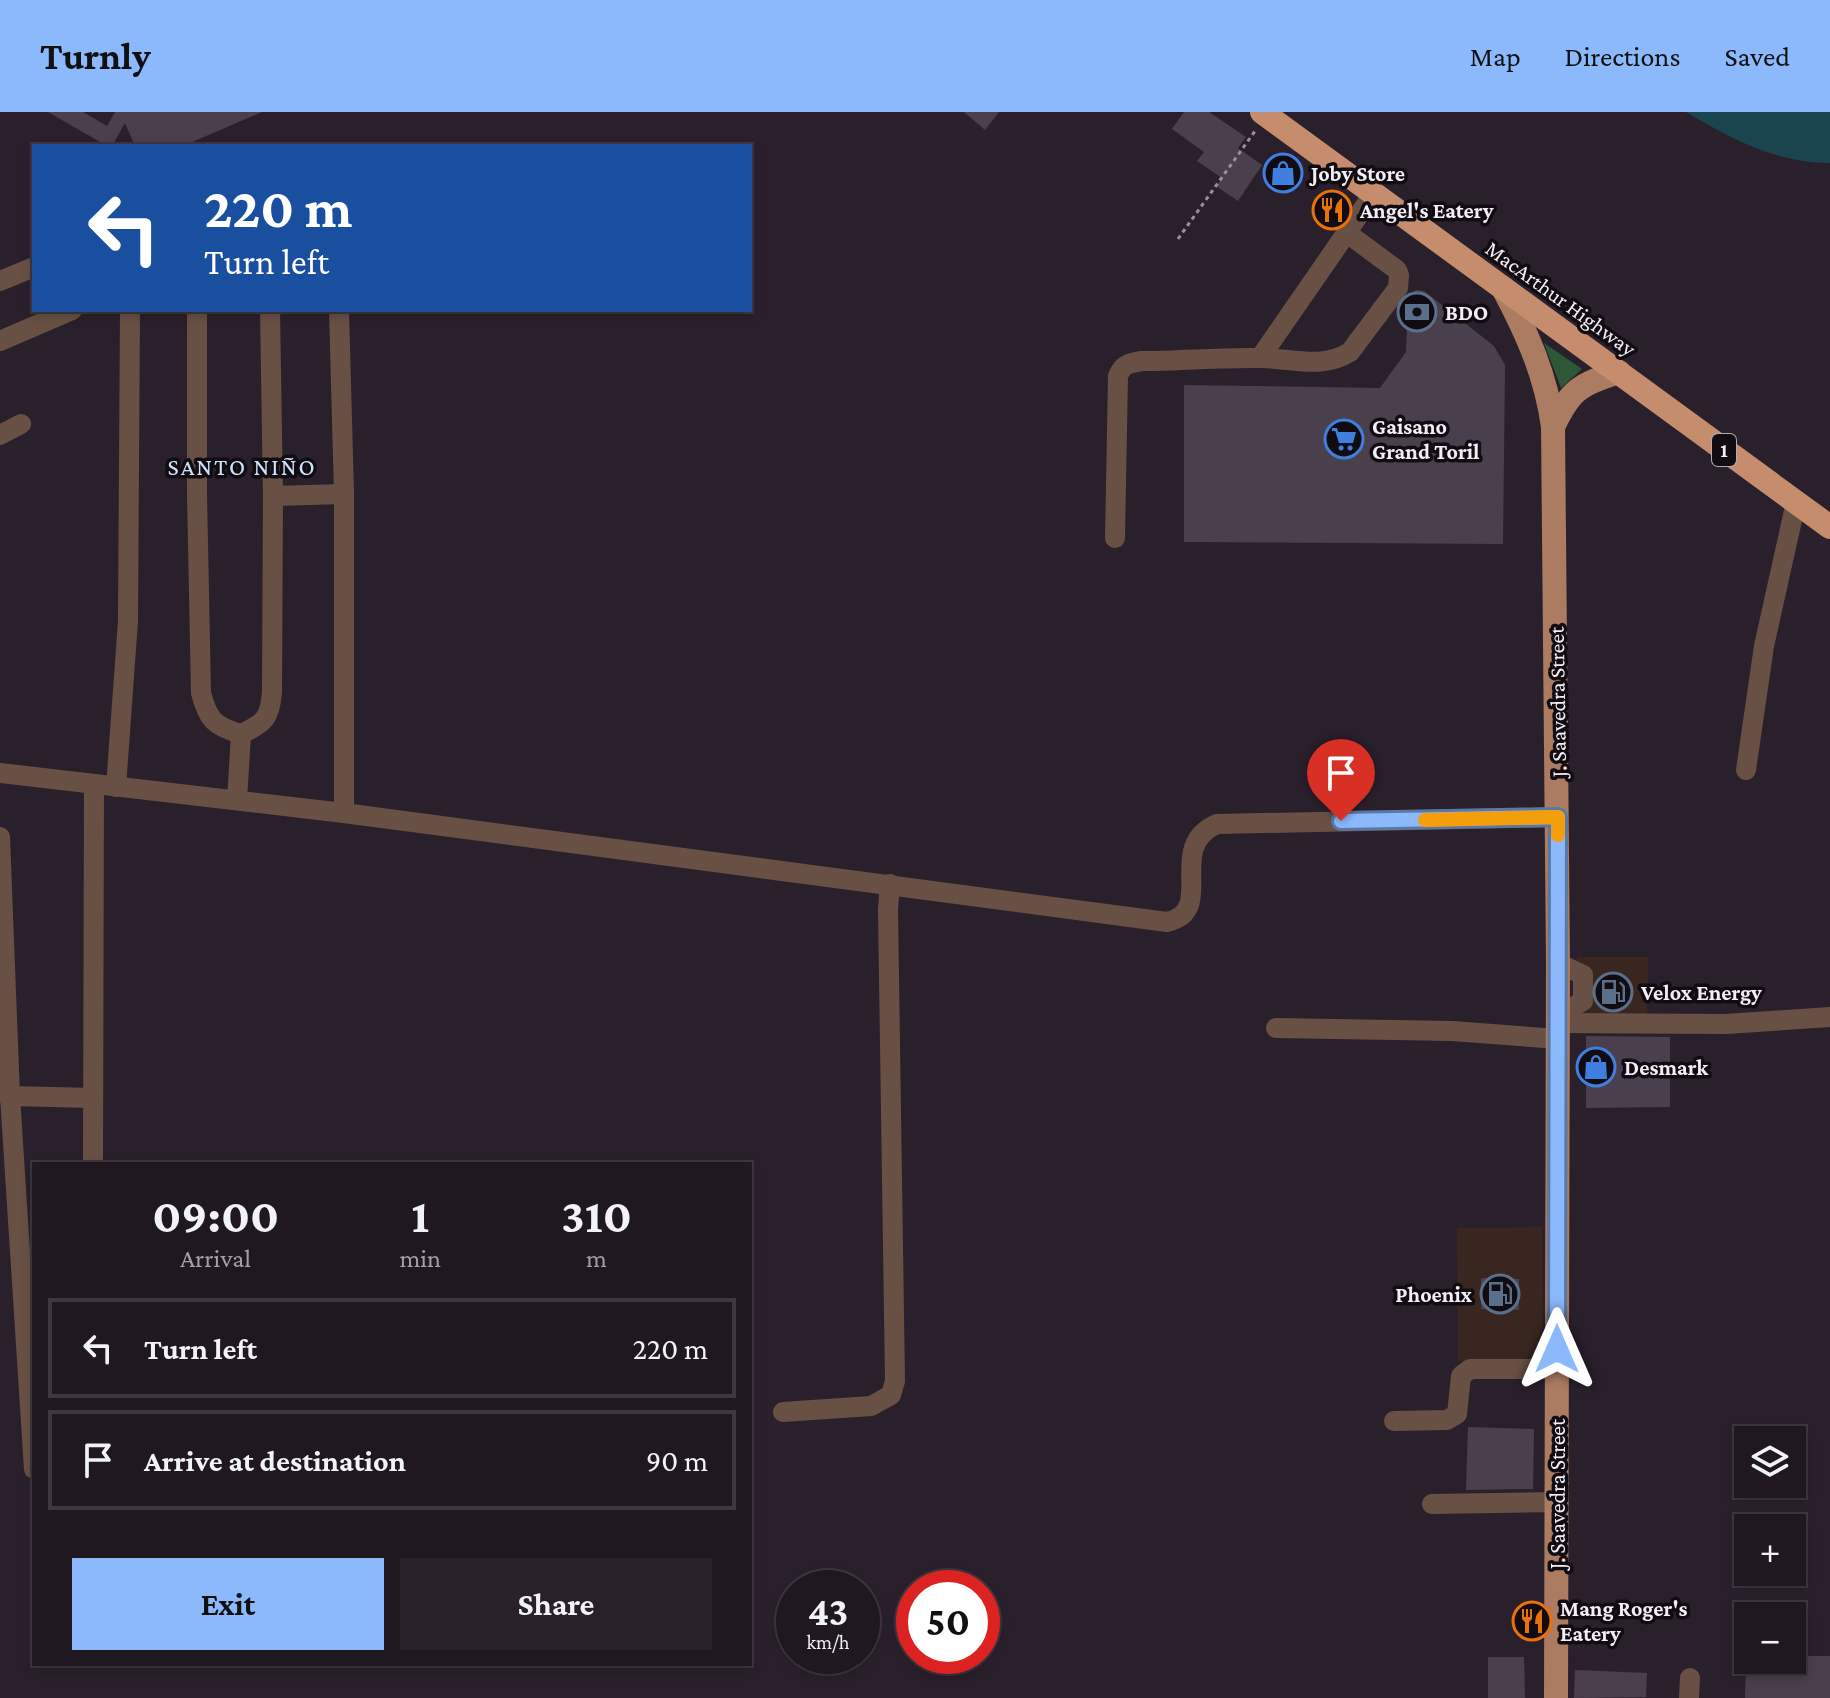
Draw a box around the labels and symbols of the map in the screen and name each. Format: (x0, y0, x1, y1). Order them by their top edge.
shop icon: Joby Store (1262, 152, 1304, 194)
place label: Joby Store (1309, 161, 1405, 186)
restaurant icon: Angel's Eatery (1311, 189, 1353, 231)
place label: Angel's Eatery (1359, 198, 1494, 223)
street label: MacArthur Highway (1481, 236, 1641, 362)
bank icon: BDO (1396, 291, 1438, 333)
place label: BDO (1445, 300, 1488, 325)
place label: Gaisano Grand Toril (1372, 414, 1480, 464)
supermarket icon: Gaisano Grand Toril (1323, 418, 1365, 460)
road number: 1 (1712, 434, 1736, 466)
district label: SANTO NIÑO (168, 453, 317, 480)
street label: J. Saavedra Street (1544, 626, 1571, 779)
pin (1307, 739, 1375, 821)
fuel station icon: Velox Energy (1592, 971, 1634, 1013)
place label: Velox Energy (1640, 980, 1762, 1005)
shop icon: Desmark (1575, 1046, 1617, 1088)
place label: Desmark (1624, 1055, 1709, 1080)
fuel station icon: Phoenix (1479, 1273, 1521, 1315)
place label: Phoenix (1395, 1282, 1473, 1307)
position arrow (1515, 1307, 1599, 1391)
street label: J. Saavedra Street (1545, 1418, 1570, 1571)
speed limit sign: 50 (896, 1570, 1000, 1674)
place label: Mang Roger's Eatery (1560, 1596, 1687, 1646)
restaurant icon: Mang Roger's Eatery (1511, 1600, 1553, 1642)

